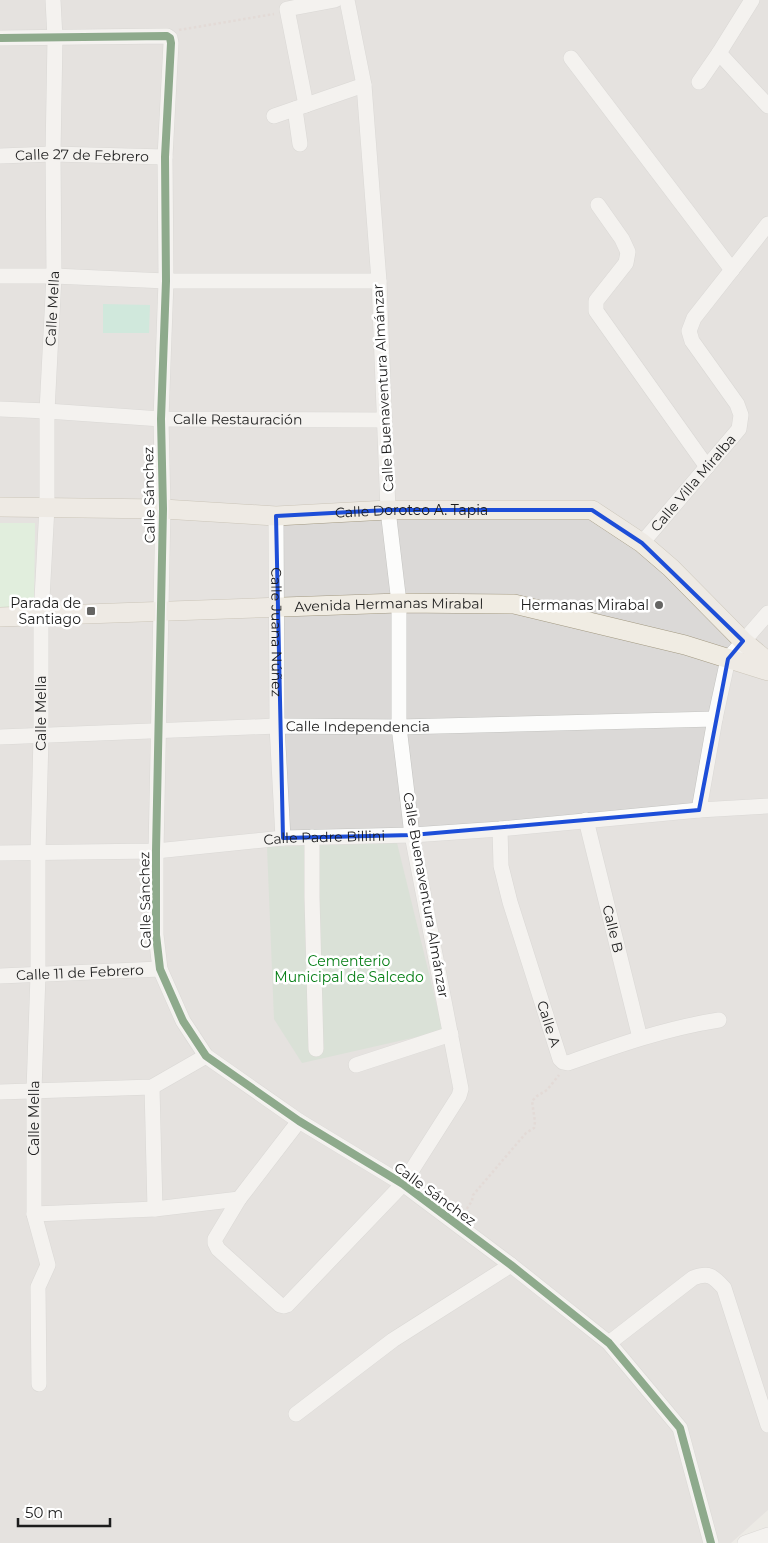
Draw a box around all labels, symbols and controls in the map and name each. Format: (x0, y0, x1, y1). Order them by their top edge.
street label: Calle 27 de Febrero (15, 145, 149, 166)
street label: Calle Mella (41, 271, 63, 347)
street label: Calle Buenaventura Almánzar (369, 283, 397, 493)
street label: Calle Restauración (173, 410, 302, 429)
street label: Calle Villa Miralba (647, 430, 740, 535)
street label: Calle Sánchez (139, 446, 159, 544)
street label: Calle Doroteo A. Tapia (335, 501, 488, 522)
street label: Calle Juana Núñez (267, 567, 286, 697)
place label: Parada de Santiago (10, 594, 81, 628)
street label: Avenida Hermanas Mirabal (294, 594, 483, 616)
place label: Hermanas Mirabal (520, 596, 649, 614)
marker: Hermanas Mirabal (653, 599, 665, 611)
marker: Parada de Santiago (85, 605, 97, 617)
street label: Calle Mella (32, 675, 50, 751)
street label: Calle Independencia (286, 717, 430, 736)
street label: Calle Buenaventura Almánzar (399, 791, 453, 1000)
street label: Calle Padre Billini (263, 827, 385, 849)
street label: Calle Sánchez (135, 851, 155, 949)
street label: Calle B (598, 903, 627, 954)
park label: Cementerio Municipal de Salcedo (274, 952, 424, 986)
street label: Calle 11 de Febrero (16, 961, 144, 984)
street label: Calle A (533, 998, 565, 1050)
street label: Calle Mella (25, 1080, 43, 1156)
street label: Calle Sánchez (391, 1158, 479, 1230)
scale bar (18, 1496, 110, 1528)
text: 50 m (25, 1503, 63, 1522)

